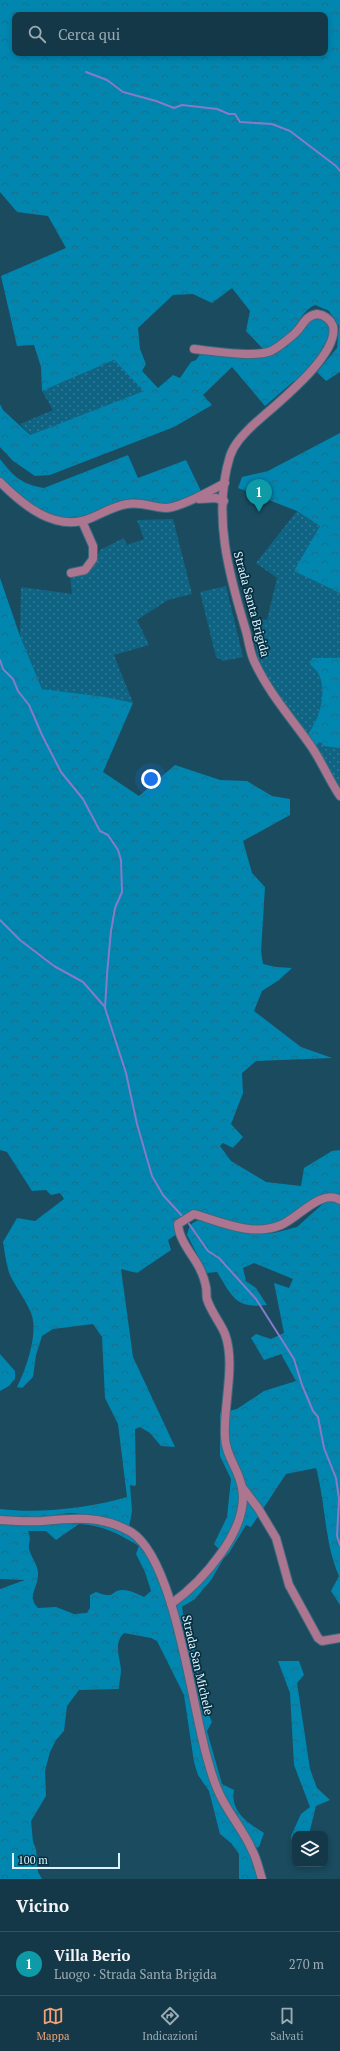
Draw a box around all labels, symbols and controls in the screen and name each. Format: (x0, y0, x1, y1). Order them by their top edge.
search box (12, 12, 328, 56)
icon: search (26, 23, 48, 45)
text: Cerca qui (58, 24, 120, 44)
pin: 1 (246, 479, 272, 512)
street label: Strada Santa Brigida (231, 550, 273, 658)
your location (141, 769, 161, 789)
street label: Strada San Michele (179, 1614, 217, 1716)
map controls (292, 1831, 328, 1867)
button: layers (292, 1831, 328, 1867)
scale bar (12, 1851, 120, 1870)
text: 100 m (18, 1853, 48, 1867)
text: Vicino (16, 1894, 69, 1917)
text: Villa Berio (54, 1945, 131, 1965)
text: 1 (25, 1955, 33, 1973)
text: 270 m (289, 1955, 324, 1973)
text: Luogo · Strada Santa Brigida (54, 1965, 217, 1983)
tab: Mappa (36, 2005, 70, 2043)
tab: Indicazioni (142, 2005, 197, 2043)
tab: Salvati (270, 2005, 304, 2043)

